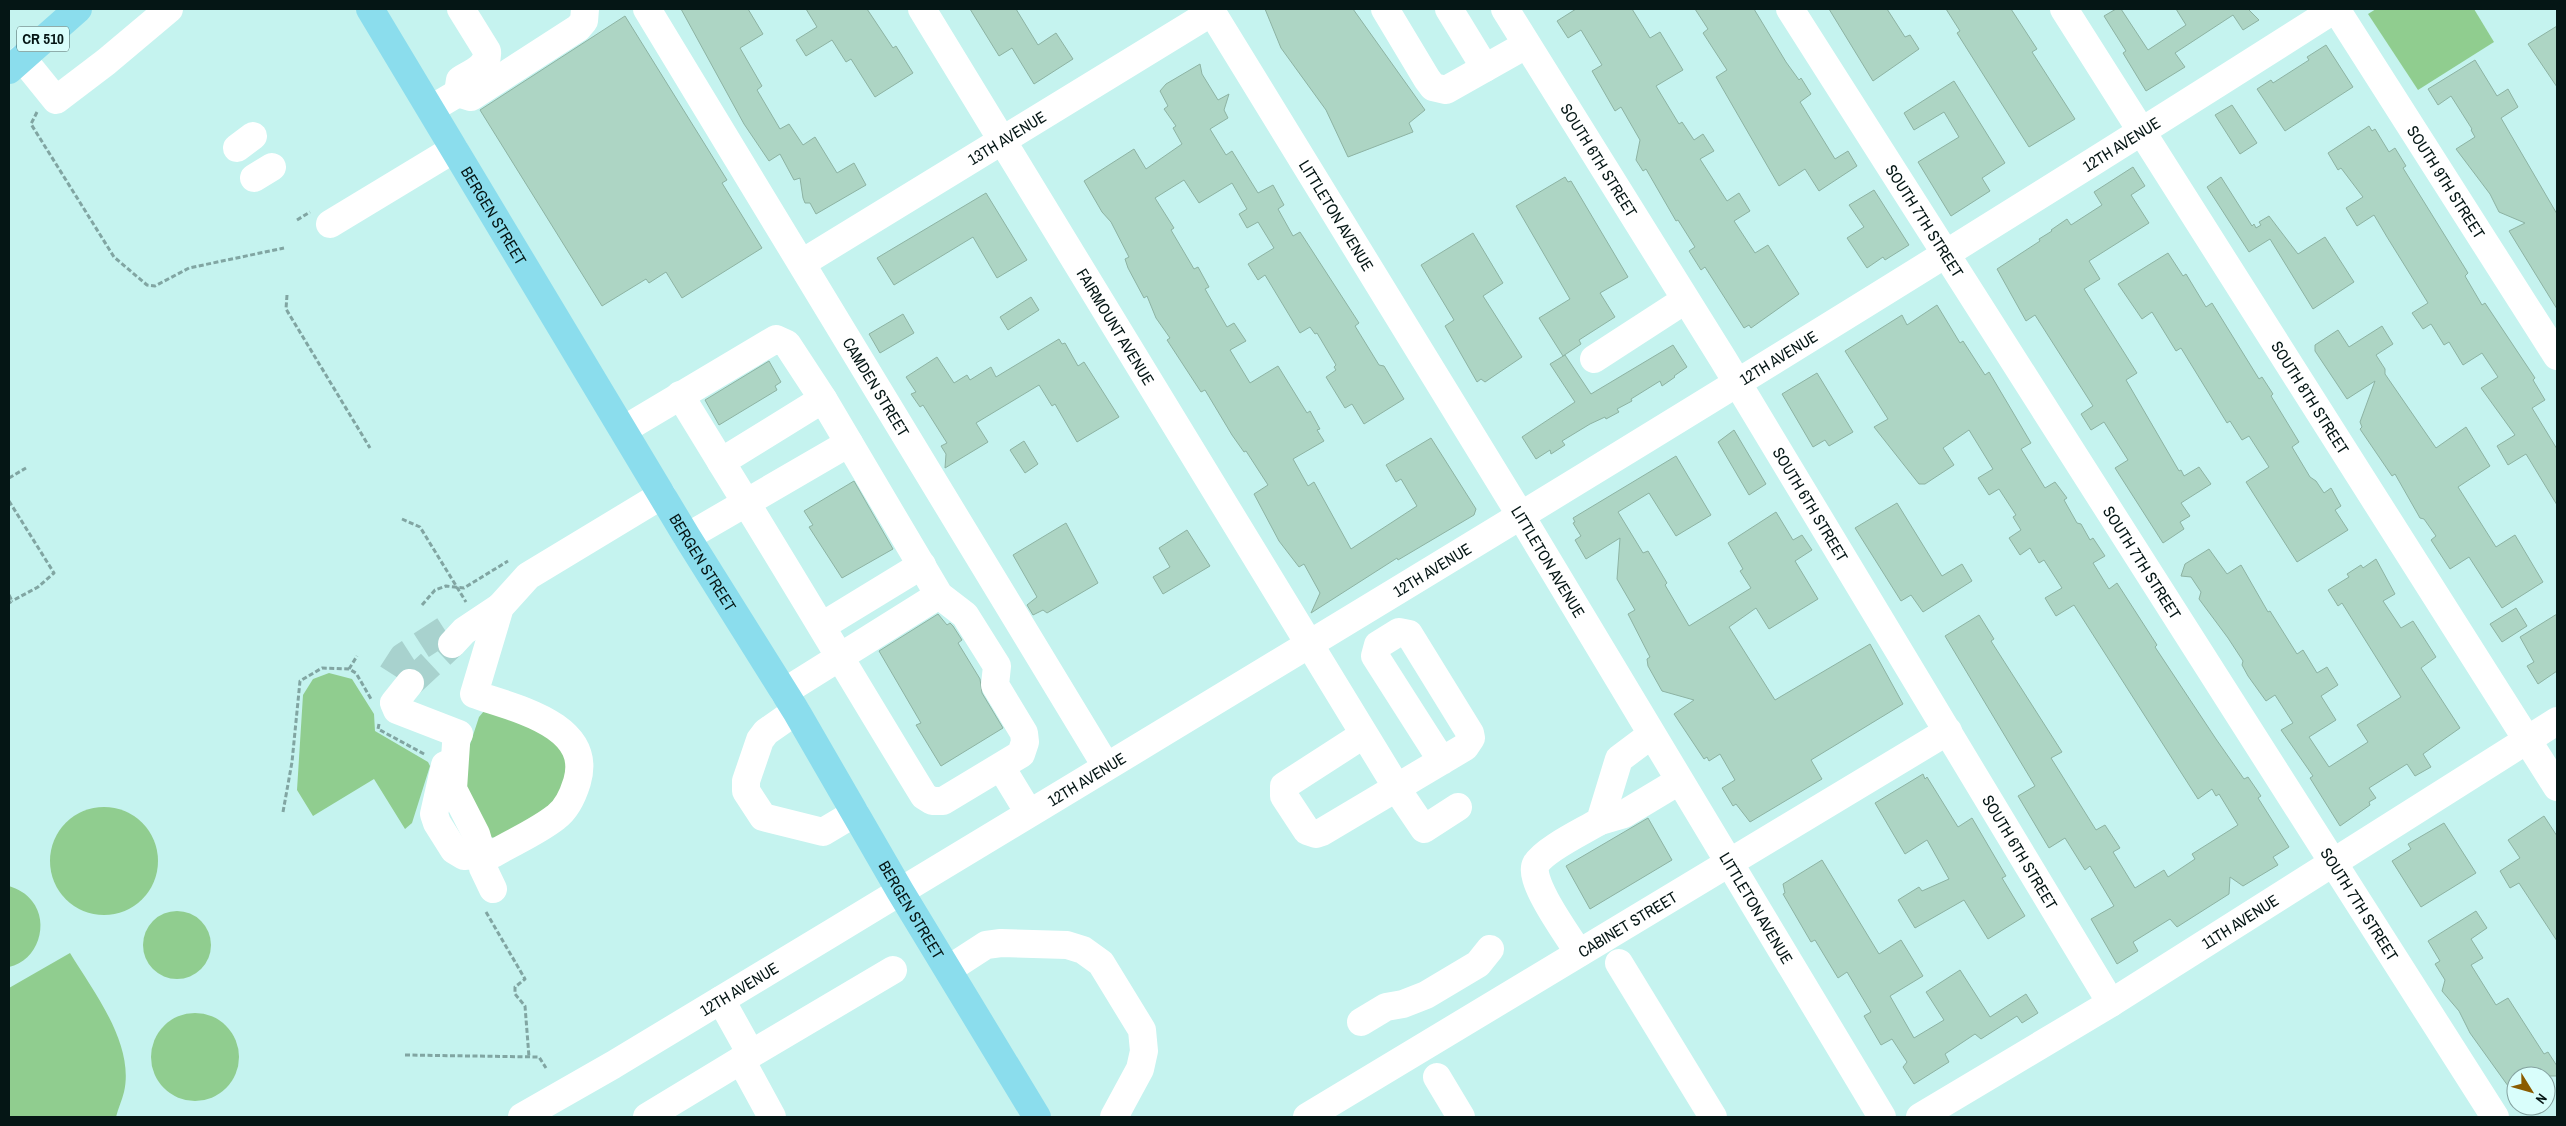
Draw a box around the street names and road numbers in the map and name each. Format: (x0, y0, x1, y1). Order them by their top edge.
road number: CR 510 (17, 26, 69, 52)
street label: SOUTH 6TH STREET (1555, 99, 1643, 221)
street label: 13TH AVENUE (963, 105, 1050, 170)
street label: 12TH AVENUE (2078, 111, 2164, 177)
street label: SOUTH 9TH STREET (2402, 121, 2490, 243)
street label: LITTLETON AVENUE (1294, 156, 1379, 275)
street label: SOUTH 7TH STREET (1881, 160, 1969, 281)
street label: BERGEN STREET (456, 162, 532, 269)
street label: FAIRMOUNT AVENUE (1072, 264, 1160, 389)
street label: 12TH AVENUE (1735, 325, 1822, 390)
street label: CAMDEN STREET (838, 333, 915, 441)
street label: SOUTH 8TH STREET (2266, 337, 2354, 458)
street label: SOUTH 6TH STREET (1768, 443, 1854, 566)
street label: LITTLETON AVENUE (1506, 502, 1590, 622)
street label: SOUTH 7TH STREET (2098, 502, 2186, 623)
street label: BERGEN STREET (665, 510, 742, 615)
street label: 12TH AVENUE (1389, 537, 1475, 602)
street label: 12TH AVENUE (1043, 747, 1130, 811)
street label: SOUTH 6TH STREET (1977, 791, 2063, 913)
street label: SOUTH 7TH STREET (2315, 843, 2404, 965)
street label: LITTLETON AVENUE (1714, 848, 1798, 968)
street label: BERGEN STREET (874, 856, 950, 963)
street label: CABINET STREET (1574, 886, 1681, 962)
street label: 11TH AVENUE (2197, 889, 2283, 954)
street label: 12TH AVENUE (696, 957, 782, 1021)

